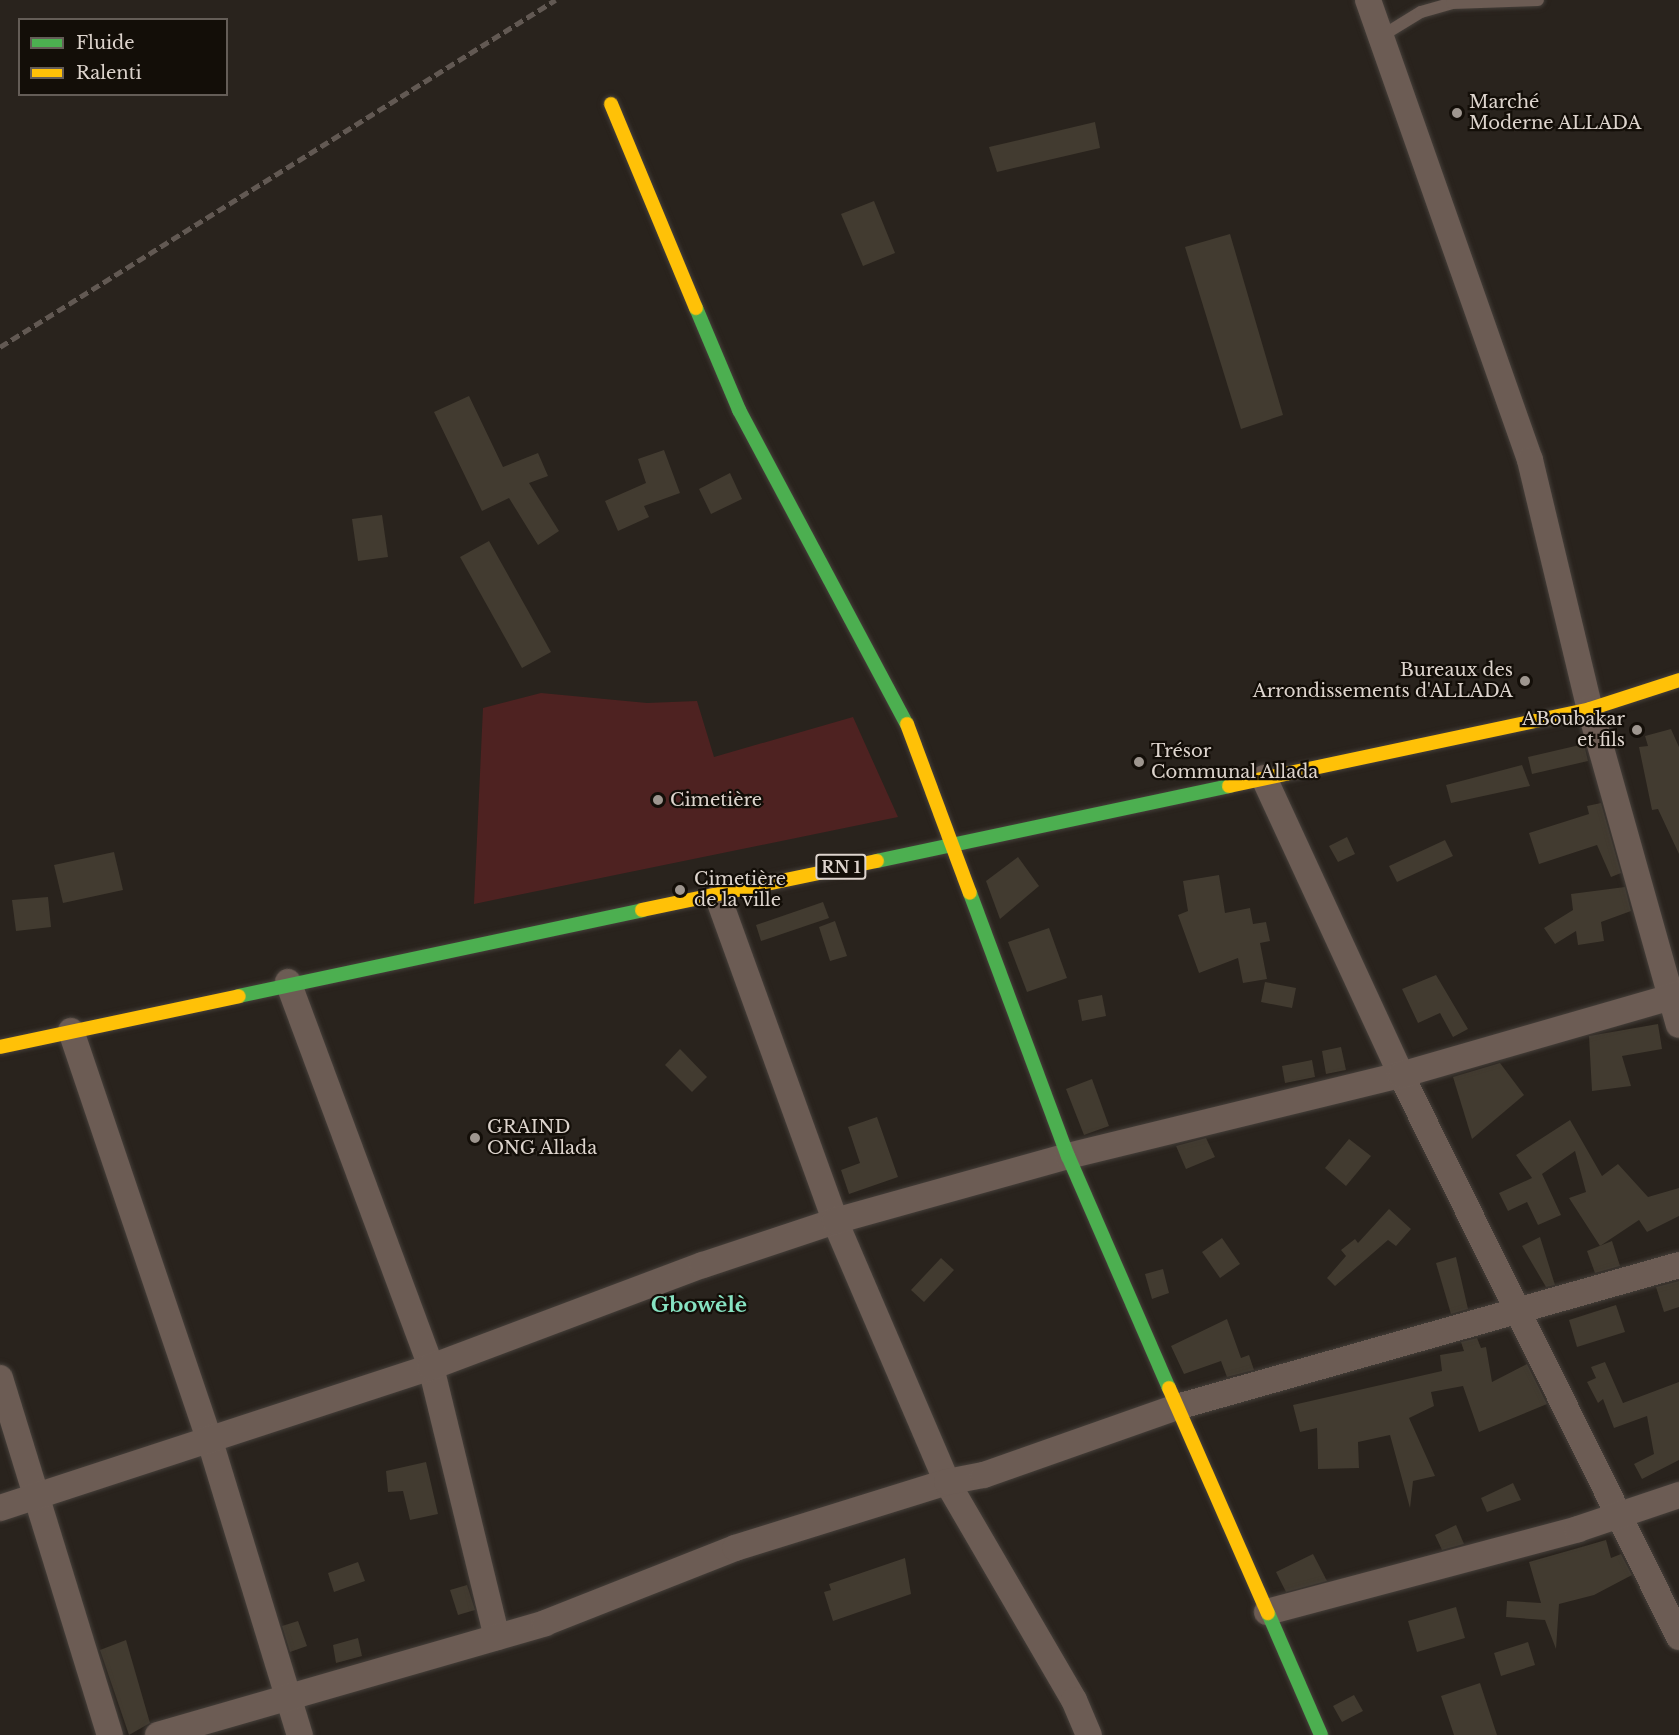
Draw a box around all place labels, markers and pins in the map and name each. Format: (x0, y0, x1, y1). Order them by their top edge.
place label: Marché Moderne ALLADA (1469, 92, 1642, 134)
marker: Marché Moderne ALLADA (1450, 106, 1464, 120)
place label: Bureaux des Arrondissements d'ALLADA (1253, 660, 1513, 702)
marker: Bureaux des Arrondissements d'ALLADA (1518, 674, 1532, 688)
place label: ABoubakar et fils (1522, 709, 1625, 752)
marker: ABoubakar et fils (1630, 723, 1644, 737)
place label: Trésor Communal Allada (1151, 741, 1319, 783)
marker: Trésor Communal Allada (1132, 755, 1146, 769)
place label: Cimetière (670, 789, 762, 811)
marker: Cimetière (651, 793, 665, 807)
place label: Cimetière de la ville (694, 869, 786, 912)
marker: Cimetière de la ville (671, 881, 689, 899)
place label: GRAIND ONG Allada (487, 1117, 598, 1160)
marker: GRAIND ONG Allada (468, 1131, 482, 1145)

